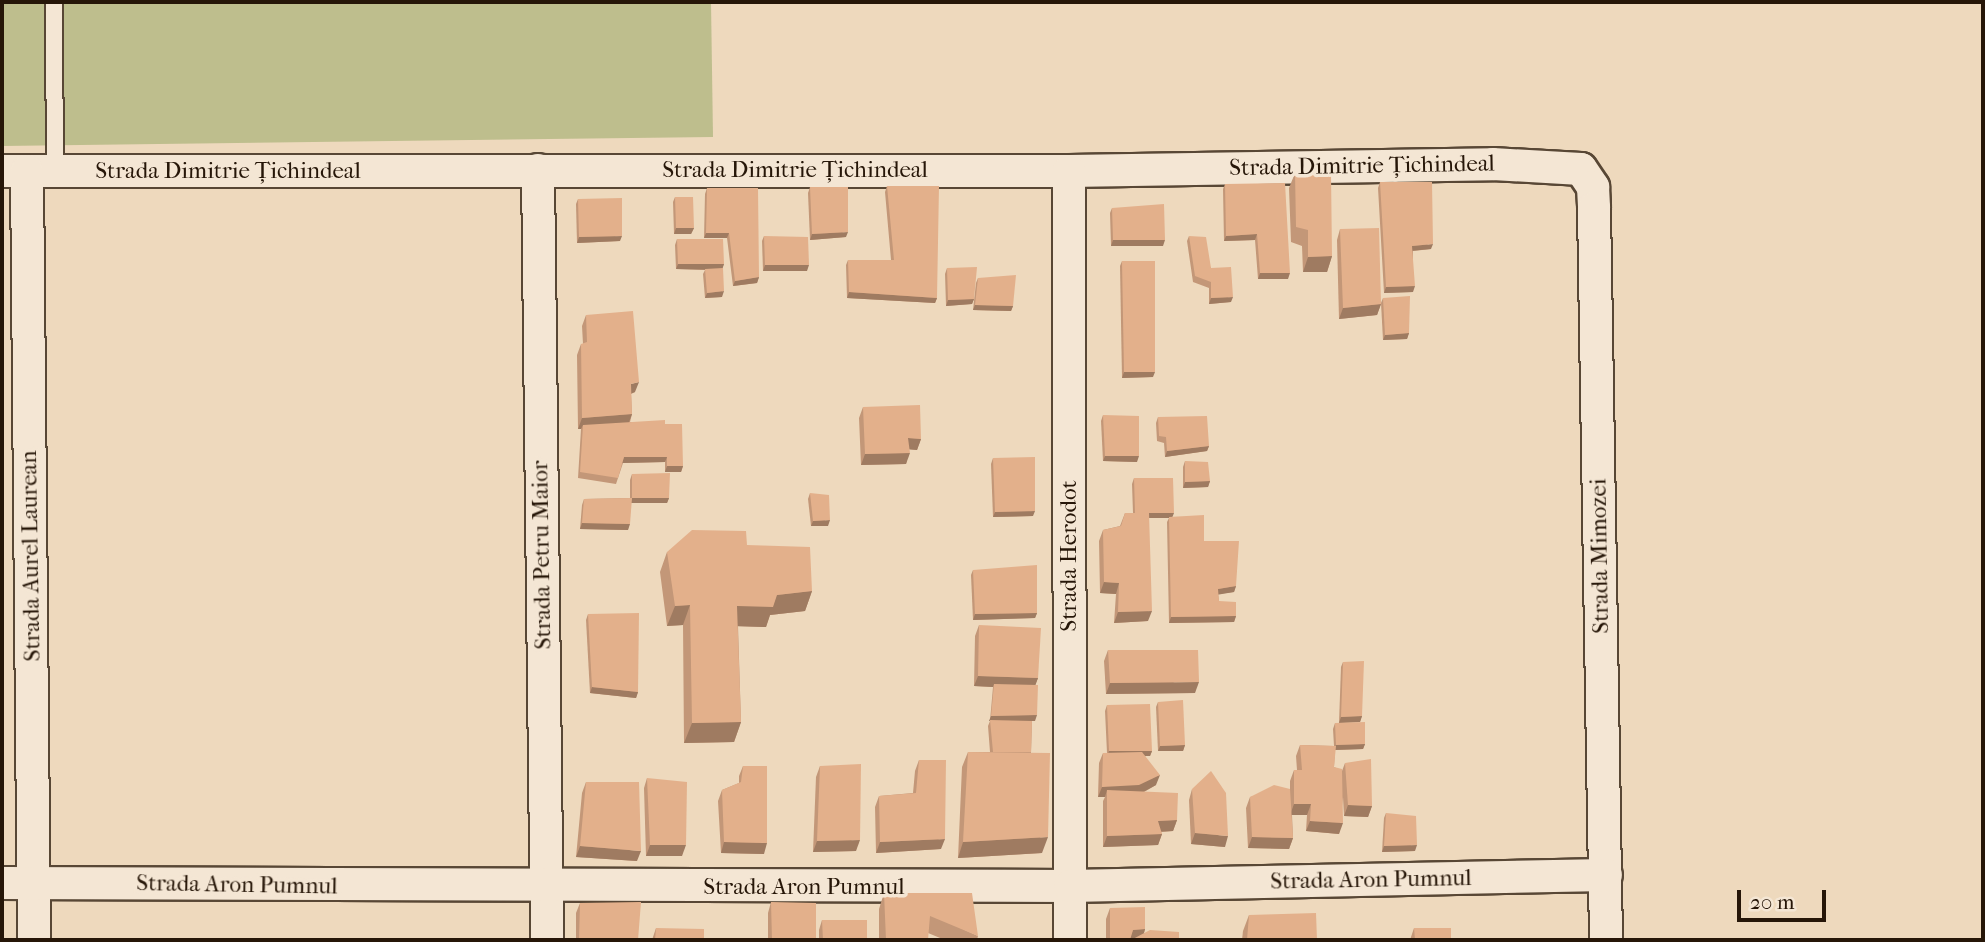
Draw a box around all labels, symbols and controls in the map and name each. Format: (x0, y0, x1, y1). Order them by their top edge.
street label: Strada Dimitrie Țichindeal (1229, 150, 1495, 182)
street label: Strada Dimitrie Țichindeal (662, 156, 928, 184)
street label: Strada Dimitrie Țichindeal (95, 157, 361, 185)
street label: Strada Aurel Laurean (15, 450, 47, 662)
street label: Strada Petru Maior (527, 460, 557, 650)
street label: Strada Mimozei (1585, 478, 1615, 634)
street label: Strada Herodot (1055, 480, 1083, 632)
street label: Strada Aron Pumnul (1270, 864, 1472, 896)
street label: Strada Aron Pumnul (136, 869, 338, 901)
street label: Strada Aron Pumnul (703, 873, 905, 901)
scale bar (1740, 876, 1829, 920)
text: 20 m (1750, 890, 1794, 914)

